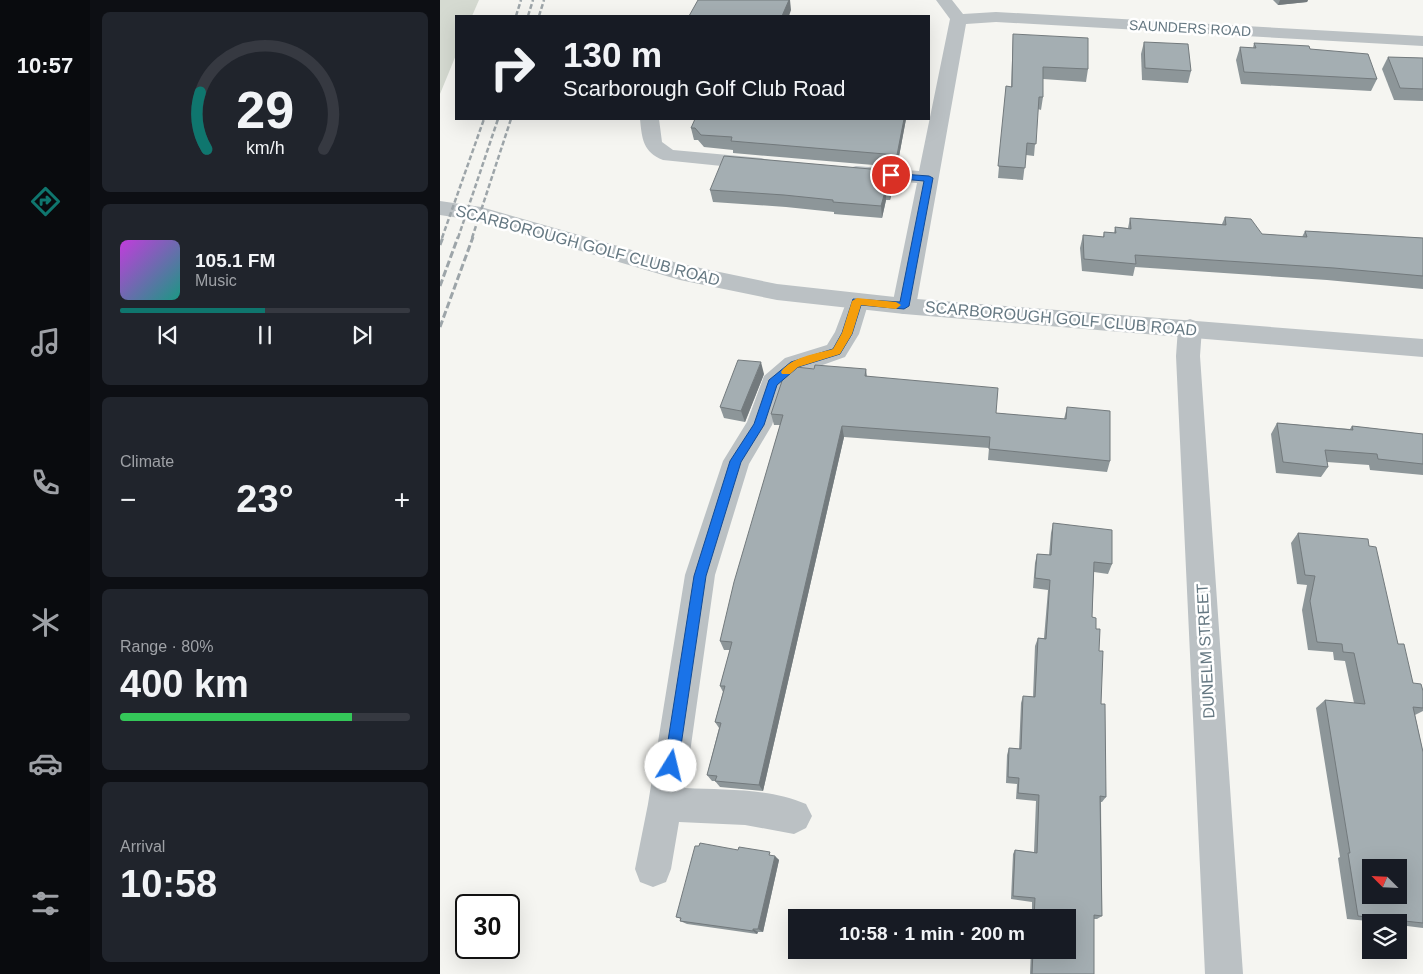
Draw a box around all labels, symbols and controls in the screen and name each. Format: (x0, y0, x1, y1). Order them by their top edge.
street label: SAUNDERS ROAD (1129, 17, 1251, 39)
icon: right (480, 35, 545, 100)
text: 130 m (563, 35, 662, 74)
text: 10:57 (17, 53, 73, 78)
text: Scarborough Golf Club Road (563, 76, 846, 101)
text: 29 (236, 81, 294, 139)
text: km/h (246, 138, 284, 158)
pin (870, 154, 912, 196)
icon: arrive (877, 161, 905, 189)
icon: directions (28, 184, 63, 219)
street label: SCARBOROUGH GOLF CLUB ROAD (454, 202, 722, 289)
text: 105.1 FM (195, 250, 275, 271)
text: Music (195, 272, 237, 289)
street label: SCARBOROUGH GOLF CLUB ROAD (924, 298, 1198, 339)
icon: previous (154, 321, 182, 349)
icon: pause (251, 321, 279, 349)
icon: next (348, 321, 376, 349)
icon: music (28, 325, 63, 360)
text: Climate (120, 453, 174, 470)
icon: phone (28, 465, 63, 500)
text: 23° (236, 478, 294, 520)
text: − (120, 484, 136, 515)
text: + (394, 484, 410, 515)
street label: DUNELM STREET (1193, 583, 1218, 719)
icon: climate (28, 605, 63, 640)
text: Range · 80% (120, 638, 213, 655)
text: 400 km (120, 663, 249, 705)
position arrow (644, 739, 696, 791)
icon: car (28, 746, 63, 781)
text: Arrival (120, 838, 165, 855)
north arrow (1362, 859, 1408, 904)
map controls (1362, 859, 1407, 959)
text: 10:58 (120, 863, 217, 905)
icon: filters (28, 886, 63, 921)
speed limit sign: 30 (455, 894, 520, 959)
button: layers (1362, 914, 1407, 959)
text: 10:58 · 1 min · 200 m (839, 923, 1025, 944)

